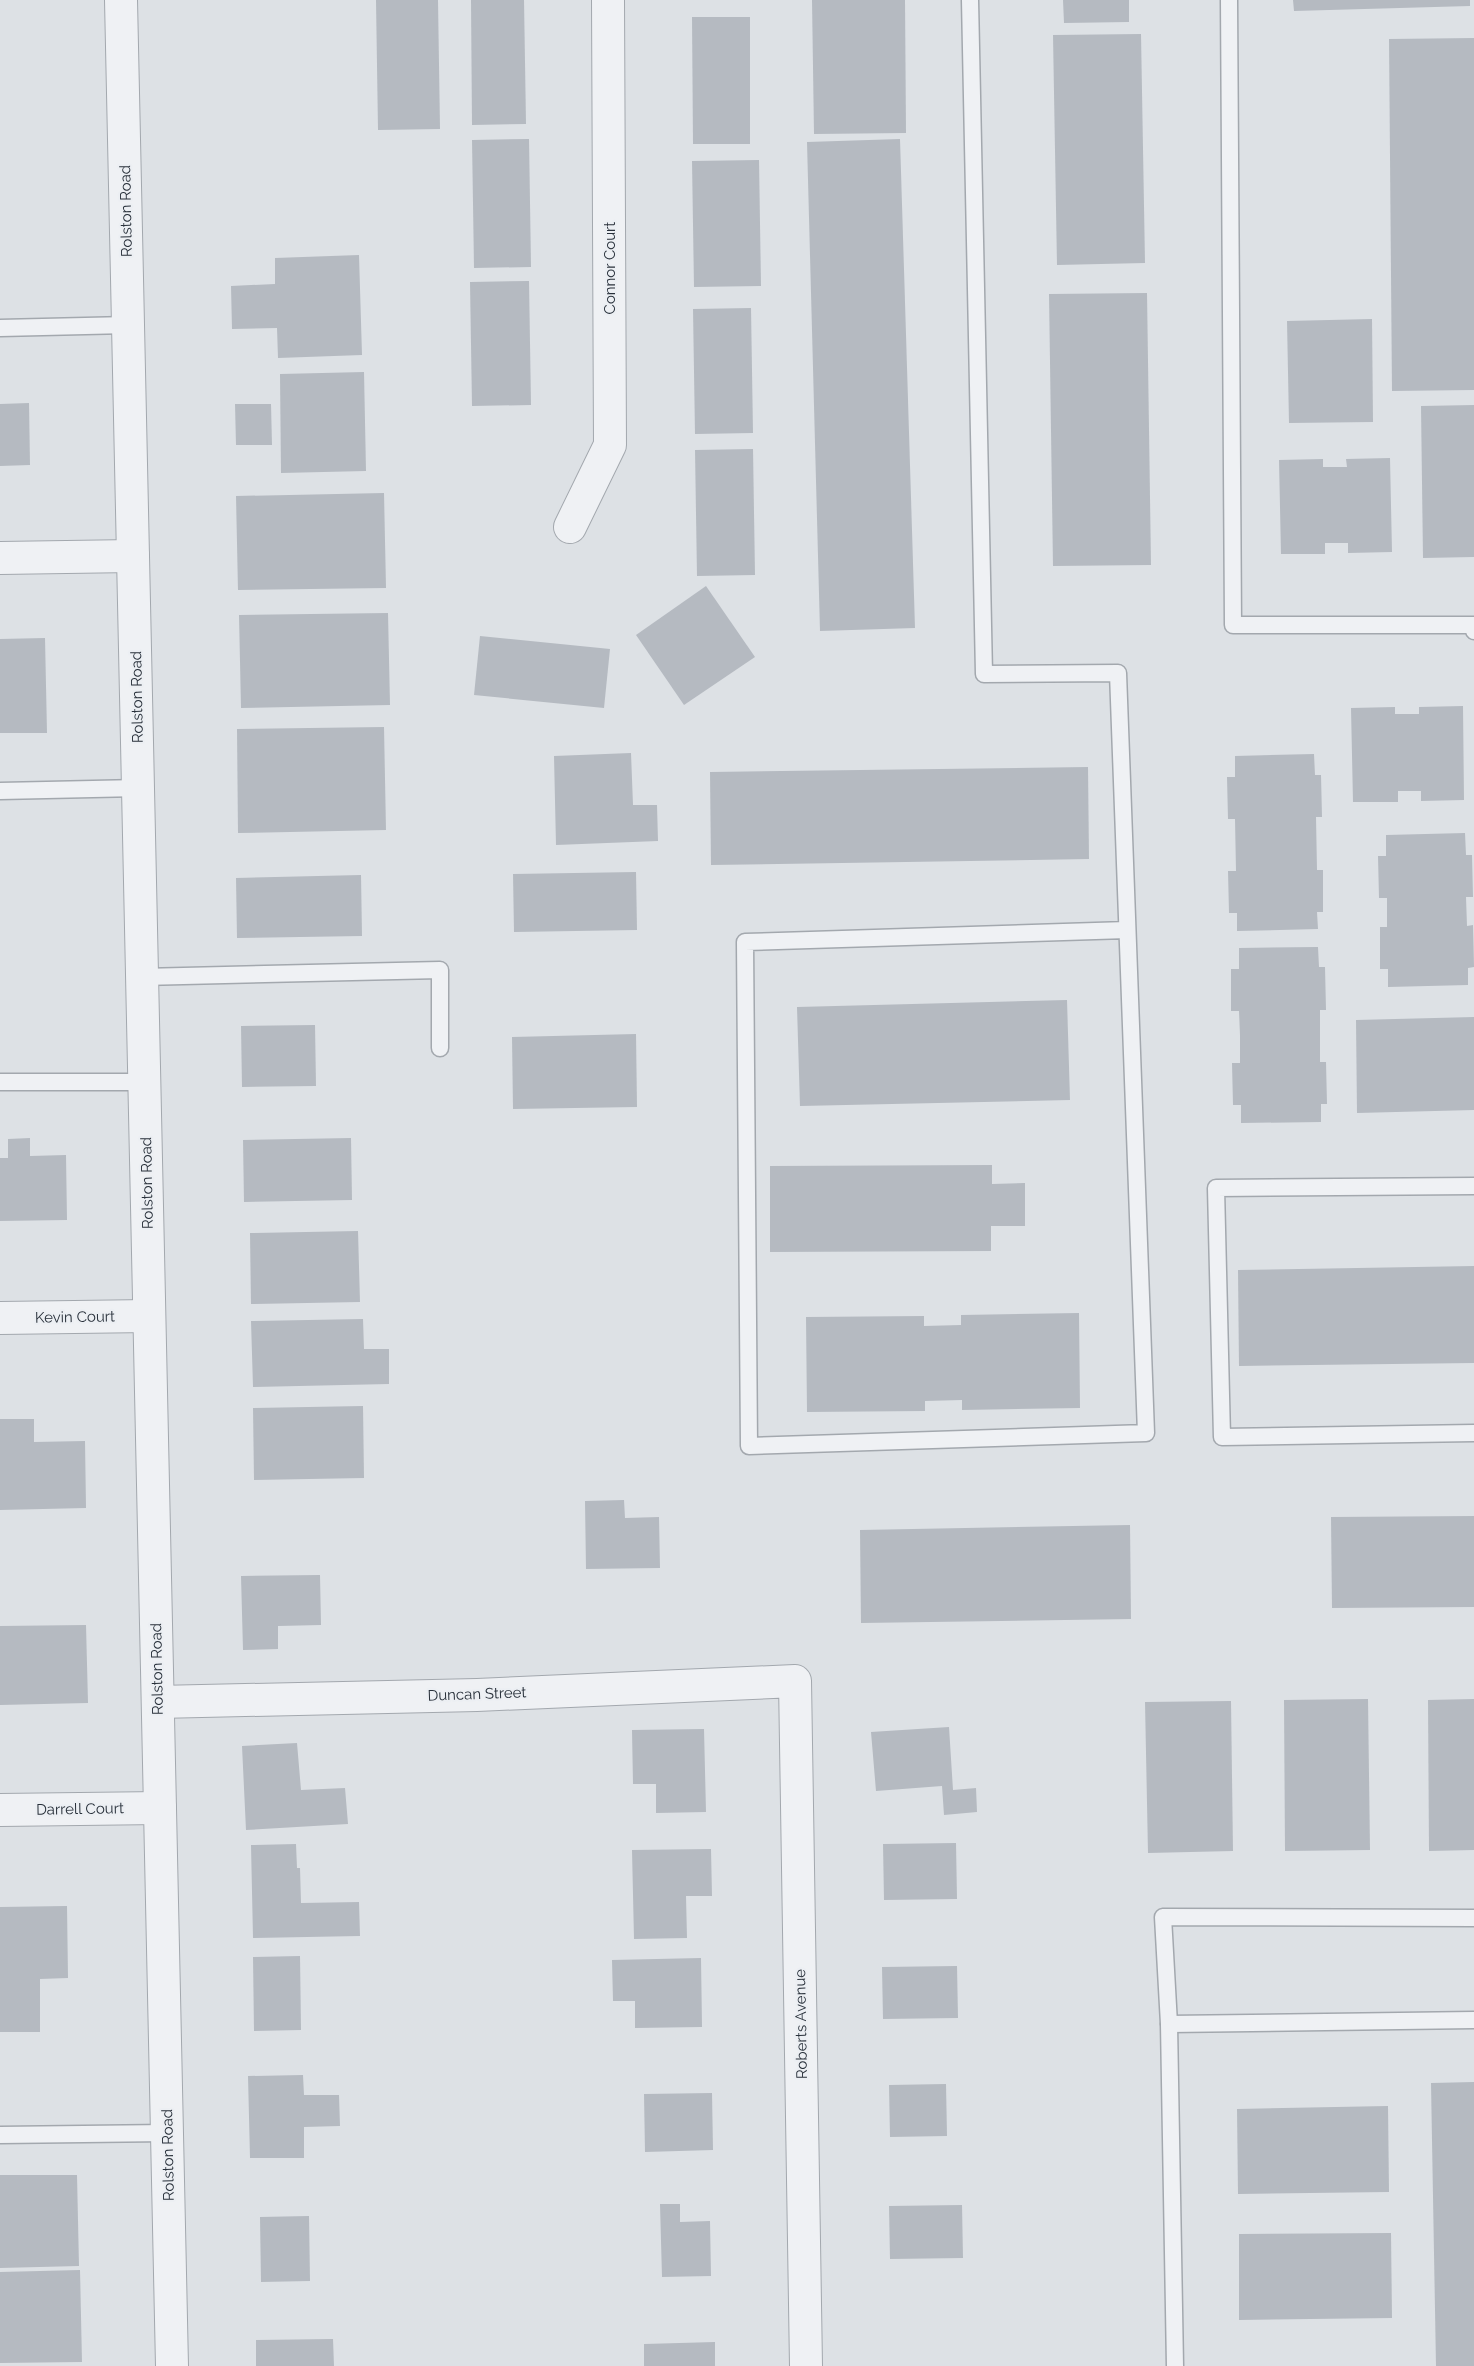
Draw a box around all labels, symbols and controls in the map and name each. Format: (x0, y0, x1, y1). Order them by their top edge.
street label: Rolston Road (116, 165, 136, 257)
street label: Connor Court (601, 222, 619, 314)
street label: Rolston Road (127, 651, 147, 743)
street label: Rolston Road (137, 1137, 157, 1229)
street label: Kevin Court (35, 1307, 115, 1327)
street label: Rolston Road (147, 1623, 167, 1715)
street label: Duncan Street (427, 1683, 527, 1705)
street label: Darrell Court (36, 1799, 124, 1819)
street label: Roberts Avenue (791, 1969, 811, 2079)
street label: Rolston Road (158, 2109, 178, 2201)

